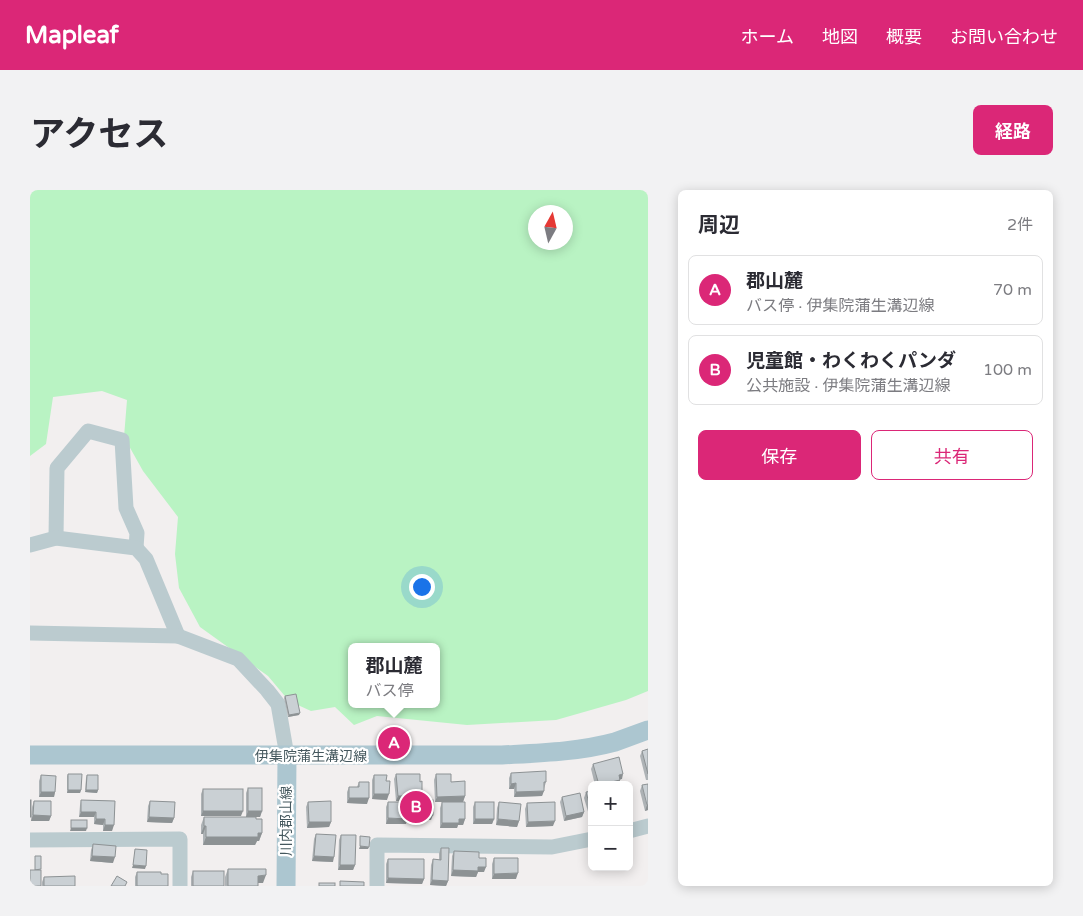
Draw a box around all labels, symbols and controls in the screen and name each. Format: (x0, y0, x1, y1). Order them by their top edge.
text: Mapleaf (25, 21, 119, 50)
text: ホーム (741, 26, 794, 48)
text: 地図 (822, 26, 858, 48)
text: 概要 (886, 26, 922, 48)
text: お問い合わせ (950, 26, 1058, 48)
button: 経路 (973, 105, 1053, 155)
text: アクセス (30, 114, 168, 156)
north arrow (528, 205, 573, 250)
text: 周辺 (698, 213, 740, 238)
text: 2件 (1007, 215, 1033, 235)
text: 郡山麓 (746, 270, 803, 292)
text: A (709, 280, 721, 300)
text: 70 m (993, 280, 1032, 300)
text: バス停 · 伊集院蒲生溝辺線 (746, 296, 934, 316)
text: 児童館・わくわくパンダ (746, 350, 956, 372)
text: B (709, 360, 721, 380)
text: 100 m (983, 360, 1032, 380)
text: 公共施設 · 伊集院蒲生溝辺線 (746, 376, 950, 396)
button: 保存 (698, 430, 861, 480)
button: 共有 (871, 430, 1033, 480)
your location (409, 574, 435, 600)
popup (348, 643, 440, 708)
text: 郡山麓 (365, 655, 423, 677)
text: バス停 (365, 681, 414, 701)
pin: A (378, 724, 410, 762)
street label: 伊集院蒲生溝辺線 (255, 748, 367, 765)
map controls (588, 781, 633, 871)
button: + (588, 781, 633, 826)
street label: 川内郡山線 (278, 786, 295, 856)
pin: B (400, 788, 432, 826)
button: − (588, 826, 633, 871)

